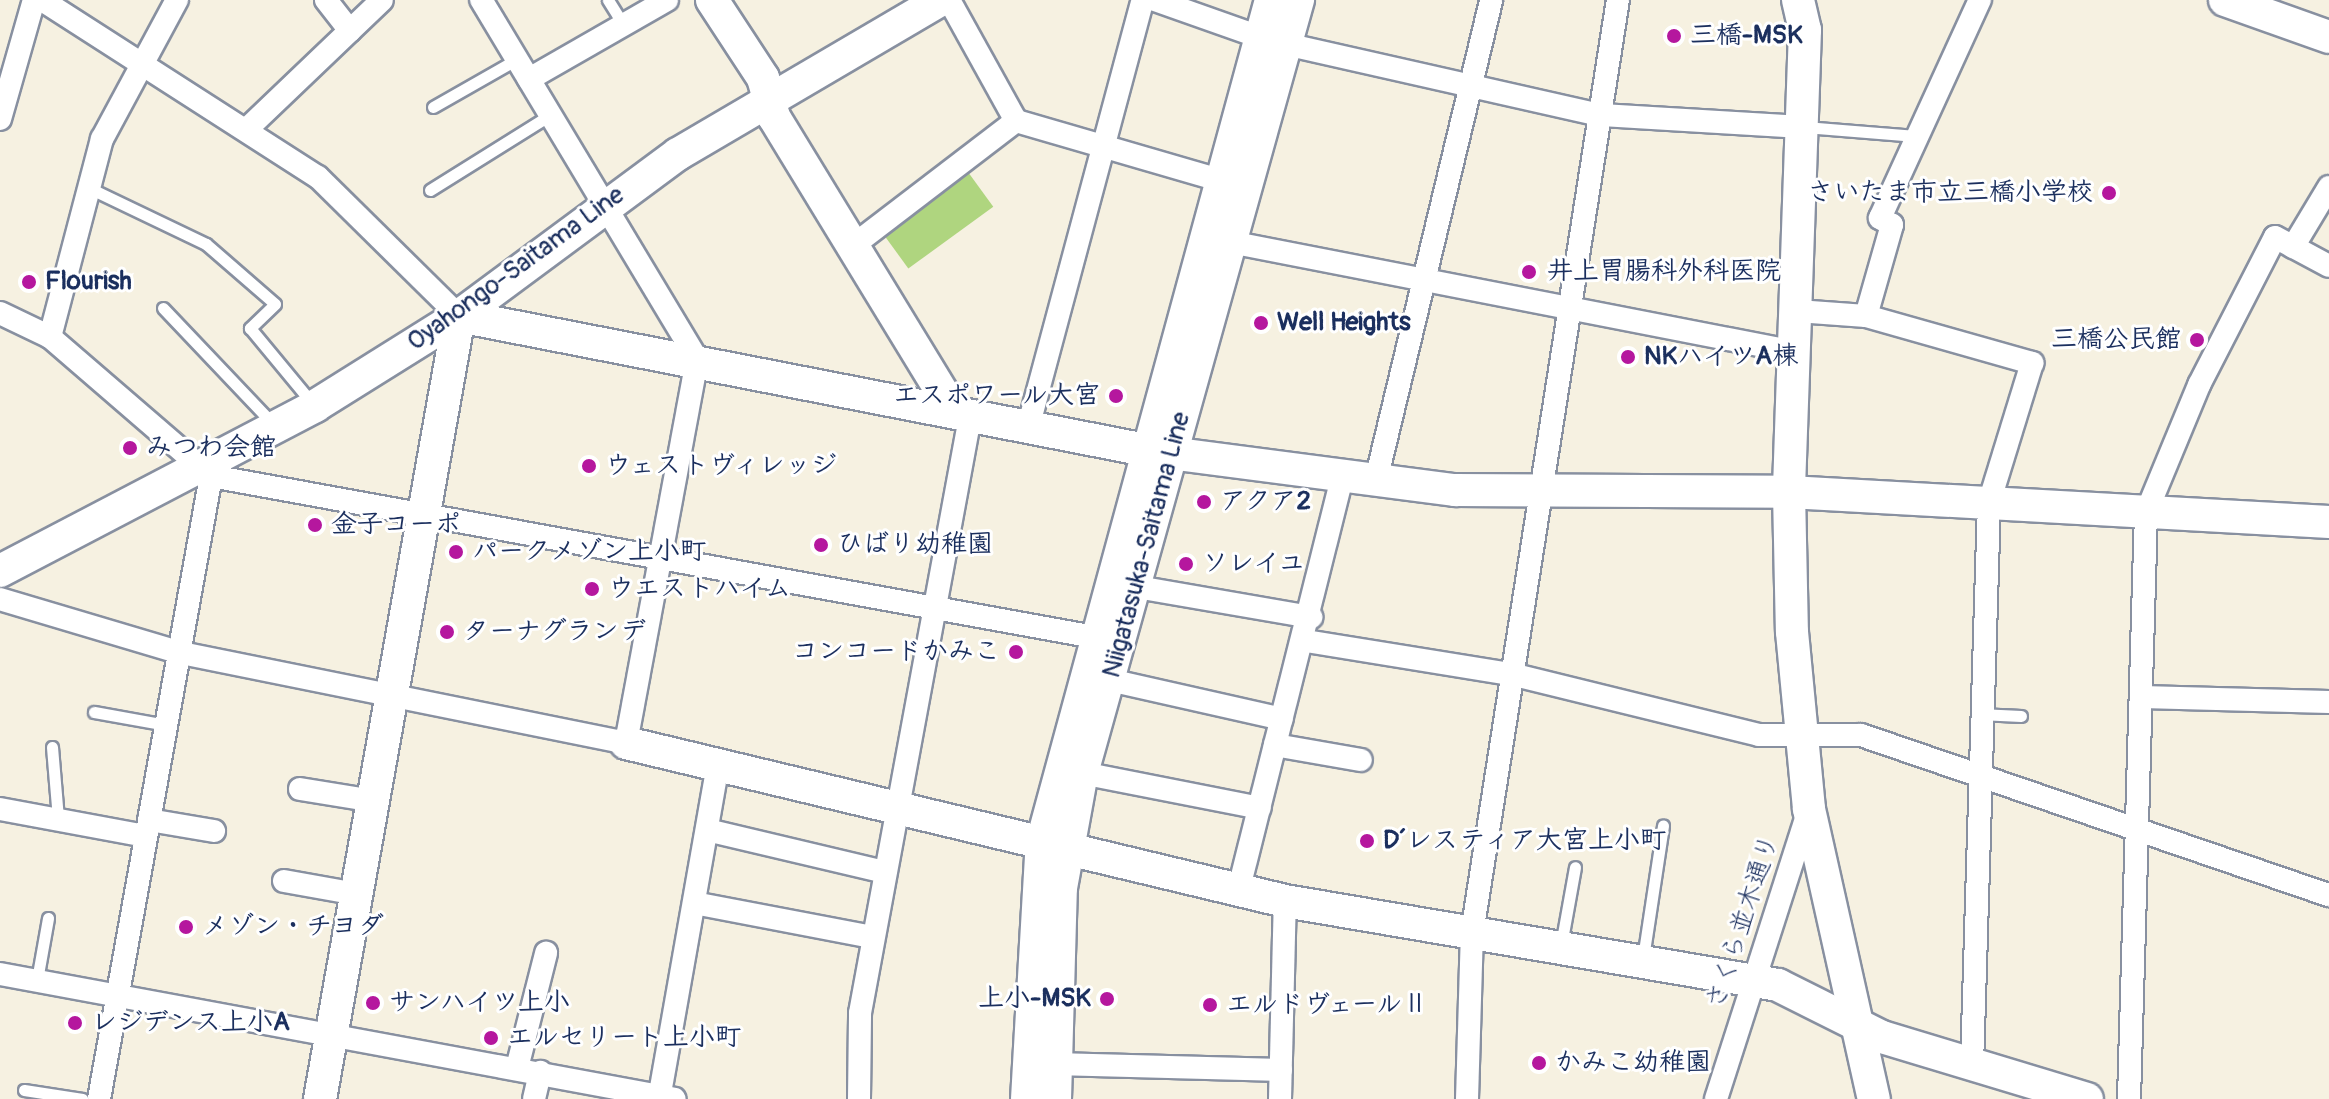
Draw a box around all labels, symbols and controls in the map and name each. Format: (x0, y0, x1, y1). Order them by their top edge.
place label: 三橋-MSK (1690, 20, 1803, 52)
marker: 三橋-MSK (1665, 27, 1683, 45)
place label: さいたま市立三橋小学校 (1807, 177, 2093, 209)
street label: Oyahongo-Saitama Line (402, 180, 630, 358)
marker: さいたま市立三橋小学校 (2100, 184, 2118, 202)
place label: 井上胃腸科外科医院 (1547, 256, 1781, 288)
marker: 井上胃腸科外科医院 (1518, 261, 1540, 283)
place label: Flourish (45, 266, 132, 298)
marker: Flourish (20, 273, 38, 291)
place label: Well Heights (1277, 307, 1411, 339)
marker: Well Heights (1252, 314, 1270, 332)
place label: 三橋公民館 (2051, 324, 2181, 356)
marker: 三橋公民館 (2188, 331, 2206, 349)
place label: NKハイツA棟 (1644, 341, 1798, 373)
marker: NKハイツA棟 (1619, 348, 1637, 366)
place label: エスポワール大宮 (892, 380, 1100, 412)
marker: エスポワール大宮 (1107, 387, 1125, 405)
street label: Niigatasuka-Saitama Line (1096, 409, 1198, 681)
place label: みつわ会館 (146, 432, 276, 464)
marker: みつわ会館 (121, 439, 139, 457)
place label: ウェストヴィレッジ (605, 450, 839, 482)
marker: ウェストヴィレッジ (580, 457, 598, 475)
place label: アクア2 (1220, 486, 1313, 518)
marker: アクア2 (1195, 493, 1213, 511)
place label: 金子コーポ (331, 509, 461, 541)
marker: 金子コーポ (306, 516, 324, 534)
place label: ひばり幼稚園 (837, 529, 993, 561)
place label: パークメゾン上小町 (472, 536, 706, 568)
marker: ひばり幼稚園 (812, 536, 830, 554)
marker: パークメゾン上小町 (447, 543, 465, 561)
place label: ソレイユ (1202, 548, 1306, 580)
marker: ソレイユ (1177, 555, 1195, 573)
place label: ウエストハイム (608, 573, 790, 605)
marker: ウエストハイム (583, 580, 601, 598)
place label: ターナグランデ (463, 616, 645, 648)
marker: ターナグランデ (438, 623, 456, 641)
place label: コンコードかみこ (792, 636, 1000, 668)
marker: コンコードかみこ (1007, 643, 1025, 661)
place label: D´レスティア大宮上小町 (1383, 825, 1666, 857)
street label: さくら並木通り (1700, 831, 1786, 1013)
marker: D´レスティア大宮上小町 (1358, 832, 1376, 850)
place label: メゾン・チヨダ (202, 911, 384, 943)
marker: メゾン・チヨダ (177, 918, 195, 936)
place label: 上小-MSK (978, 983, 1091, 1015)
place label: サンハイツ上小 (389, 987, 571, 1019)
place label: エルドヴェールⅡ (1226, 989, 1432, 1021)
marker: 上小-MSK (1098, 990, 1116, 1008)
marker: サンハイツ上小 (364, 994, 382, 1012)
marker: エルドヴェールⅡ (1201, 996, 1219, 1014)
place label: レジデンス上小A (91, 1007, 290, 1039)
marker: レジデンス上小A (66, 1014, 84, 1032)
place label: エルセリート上小町 (507, 1022, 741, 1054)
marker: エルセリート上小町 (482, 1029, 500, 1047)
place label: かみこ幼稚園 (1555, 1047, 1711, 1079)
marker: かみこ幼稚園 (1530, 1054, 1548, 1072)

